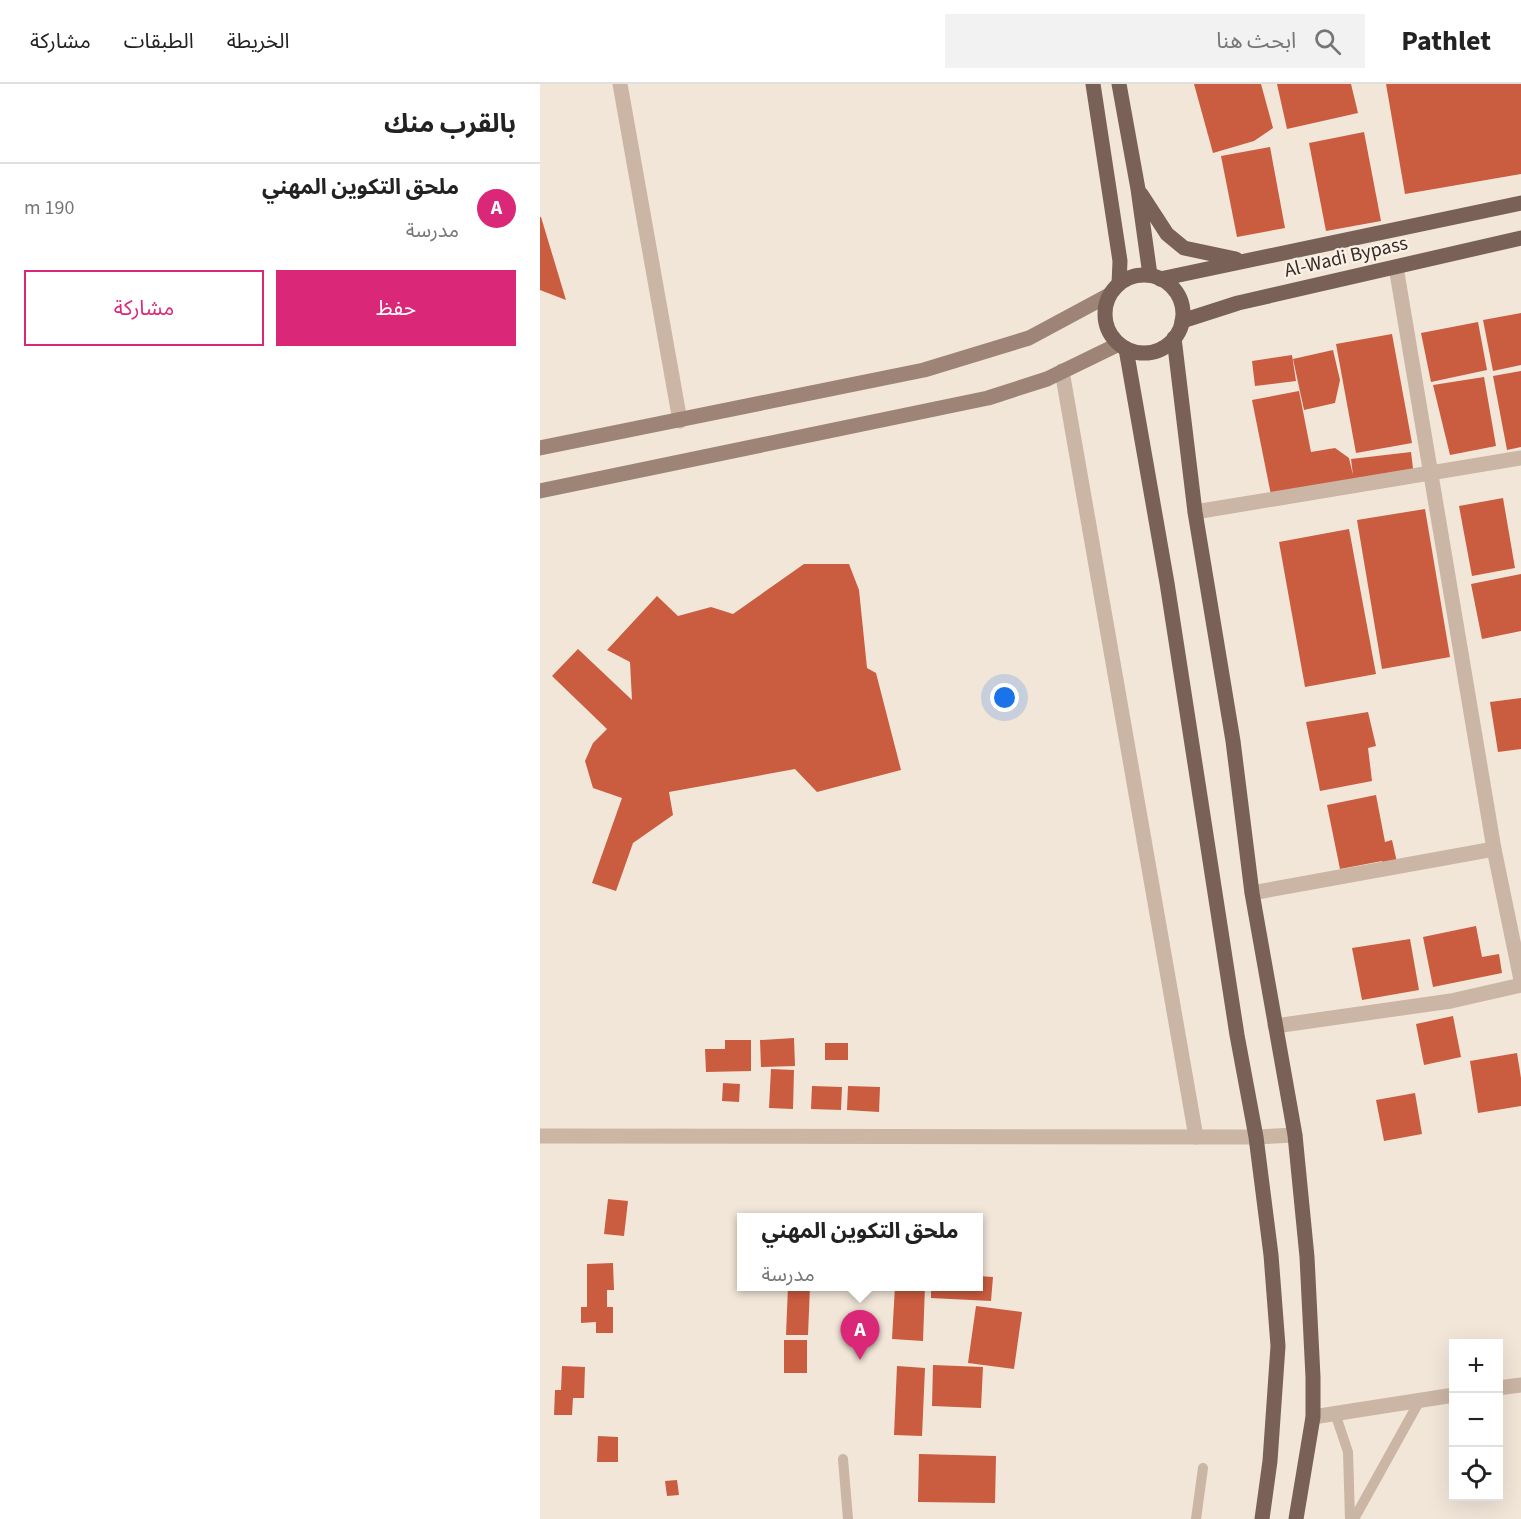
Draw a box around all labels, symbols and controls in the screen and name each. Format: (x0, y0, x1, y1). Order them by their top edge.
search box (945, 14, 1365, 68)
text: Pathlet (1401, 21, 1491, 61)
text: ابحث هنا (1216, 25, 1296, 57)
icon: search (1311, 25, 1344, 58)
text: مشاركة (30, 26, 91, 56)
text: الطبقات (124, 26, 194, 56)
text: الخريطة (227, 26, 290, 56)
text: بالقرب منك (384, 105, 516, 142)
text: ملحق التكوين المهني (262, 171, 459, 203)
text: 190 m (24, 194, 74, 222)
text: A (491, 194, 502, 222)
text: مدرسة (406, 217, 459, 245)
street label: Al-Wadi Bypass (1281, 229, 1411, 285)
button: مشاركة (24, 270, 264, 346)
button: حفظ (276, 270, 516, 346)
your location (990, 683, 1019, 712)
popup (737, 1213, 983, 1291)
text: ملحق التكوين المهني (761, 1215, 959, 1247)
text: مدرسة (761, 1261, 815, 1289)
pin: A (840, 1310, 880, 1360)
map controls (1449, 1339, 1503, 1501)
button: + (1449, 1339, 1503, 1393)
button: − (1449, 1393, 1503, 1447)
button: locate (1449, 1447, 1503, 1501)

